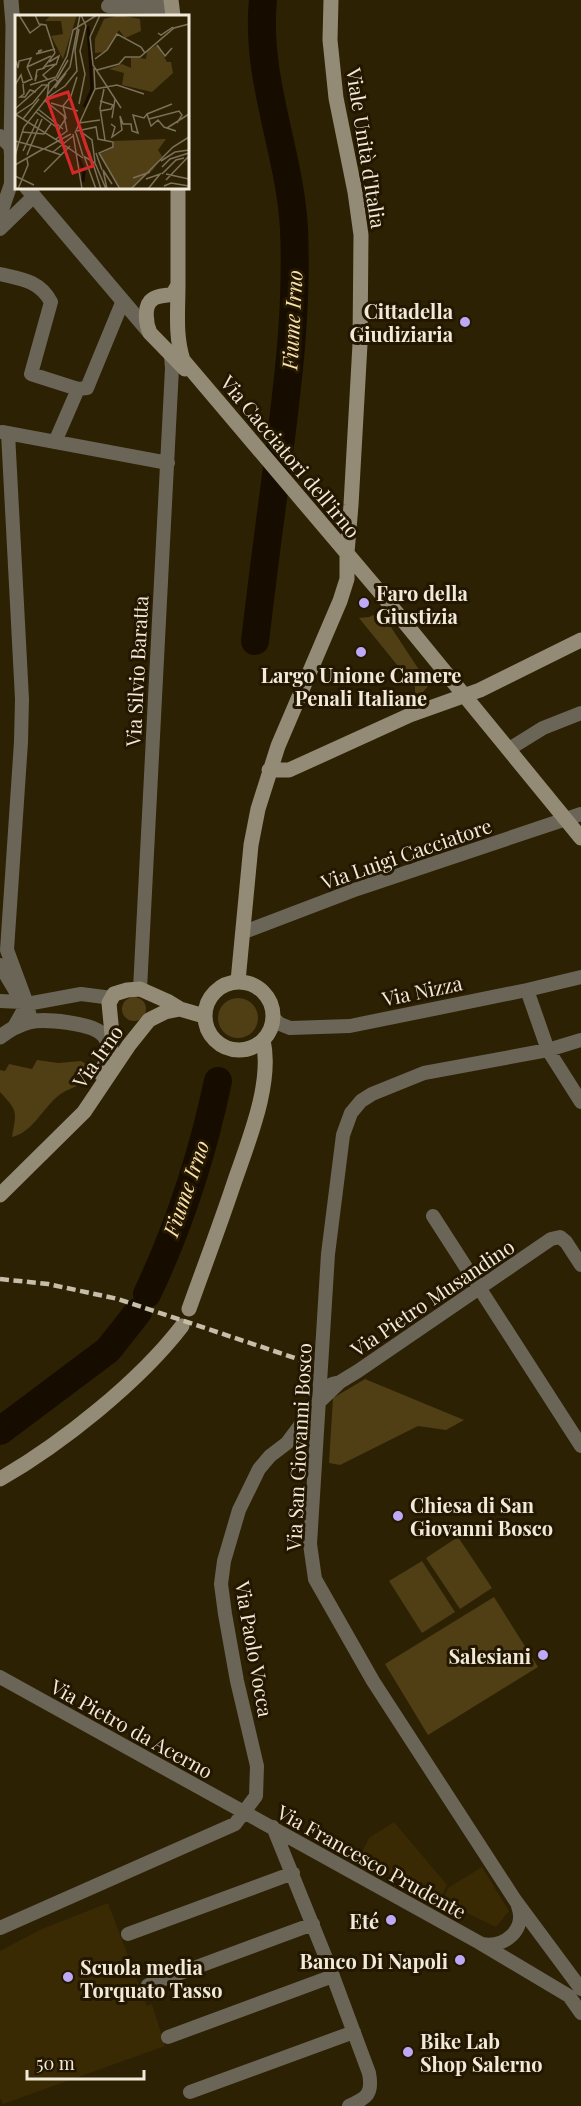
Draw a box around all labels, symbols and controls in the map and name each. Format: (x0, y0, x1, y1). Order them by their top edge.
inset map (15, 15, 189, 189)
street label: Viale Unità d'Italia (341, 65, 393, 230)
water label: Fiume Irno (274, 269, 308, 372)
place label: Cittadella Giudiziaria (349, 297, 454, 347)
marker: Cittadella Giudiziaria (458, 315, 472, 329)
street label: Via Cacciatori dell'irno (214, 368, 367, 543)
place label: Faro della Giustizia (376, 579, 468, 629)
street label: Via Silvio Baratta (119, 595, 153, 748)
marker: Faro della Giustizia (357, 596, 371, 610)
marker: Largo Unione Camere Penali Italiane (354, 645, 368, 659)
place label: Largo Unione Camere Penali Italiane (261, 661, 461, 711)
street label: Via Luigi Cacciatore (316, 811, 495, 895)
street label: Via Nizza (378, 968, 465, 1012)
street label: Via Irno (65, 1019, 128, 1094)
water label: Fiume Irno (155, 1136, 214, 1241)
street label: Via Pietro Musandino (344, 1232, 519, 1362)
street label: Via San Giovanni Bosco (279, 1342, 317, 1553)
place label: Chiesa di San Giovanni Bosco (410, 1491, 553, 1541)
marker: Chiesa di San Giovanni Bosco (391, 1509, 405, 1523)
street label: Via Paolo Vocca (230, 1578, 280, 1719)
place label: Salesiani (448, 1642, 531, 1669)
marker: Salesiani (536, 1648, 550, 1662)
street label: Via Pietro da Acerno (45, 1672, 218, 1784)
street label: Via Francesco Prudente (272, 1797, 471, 1924)
place label: Eté (349, 1907, 379, 1934)
marker: Eté (384, 1913, 398, 1927)
place label: Banco Di Napoli (300, 1947, 448, 1974)
place label: Scuola media Torquato Tasso (80, 1953, 223, 2003)
marker: Banco Di Napoli (453, 1953, 467, 1967)
marker: Scuola media Torquato Tasso (61, 1970, 75, 1984)
place label: Bike Lab Shop Salerno (420, 2027, 543, 2077)
scale bar (27, 2043, 144, 2081)
marker: Bike Lab Shop Salerno (401, 2045, 415, 2059)
text: 50 m (36, 2051, 75, 2075)

